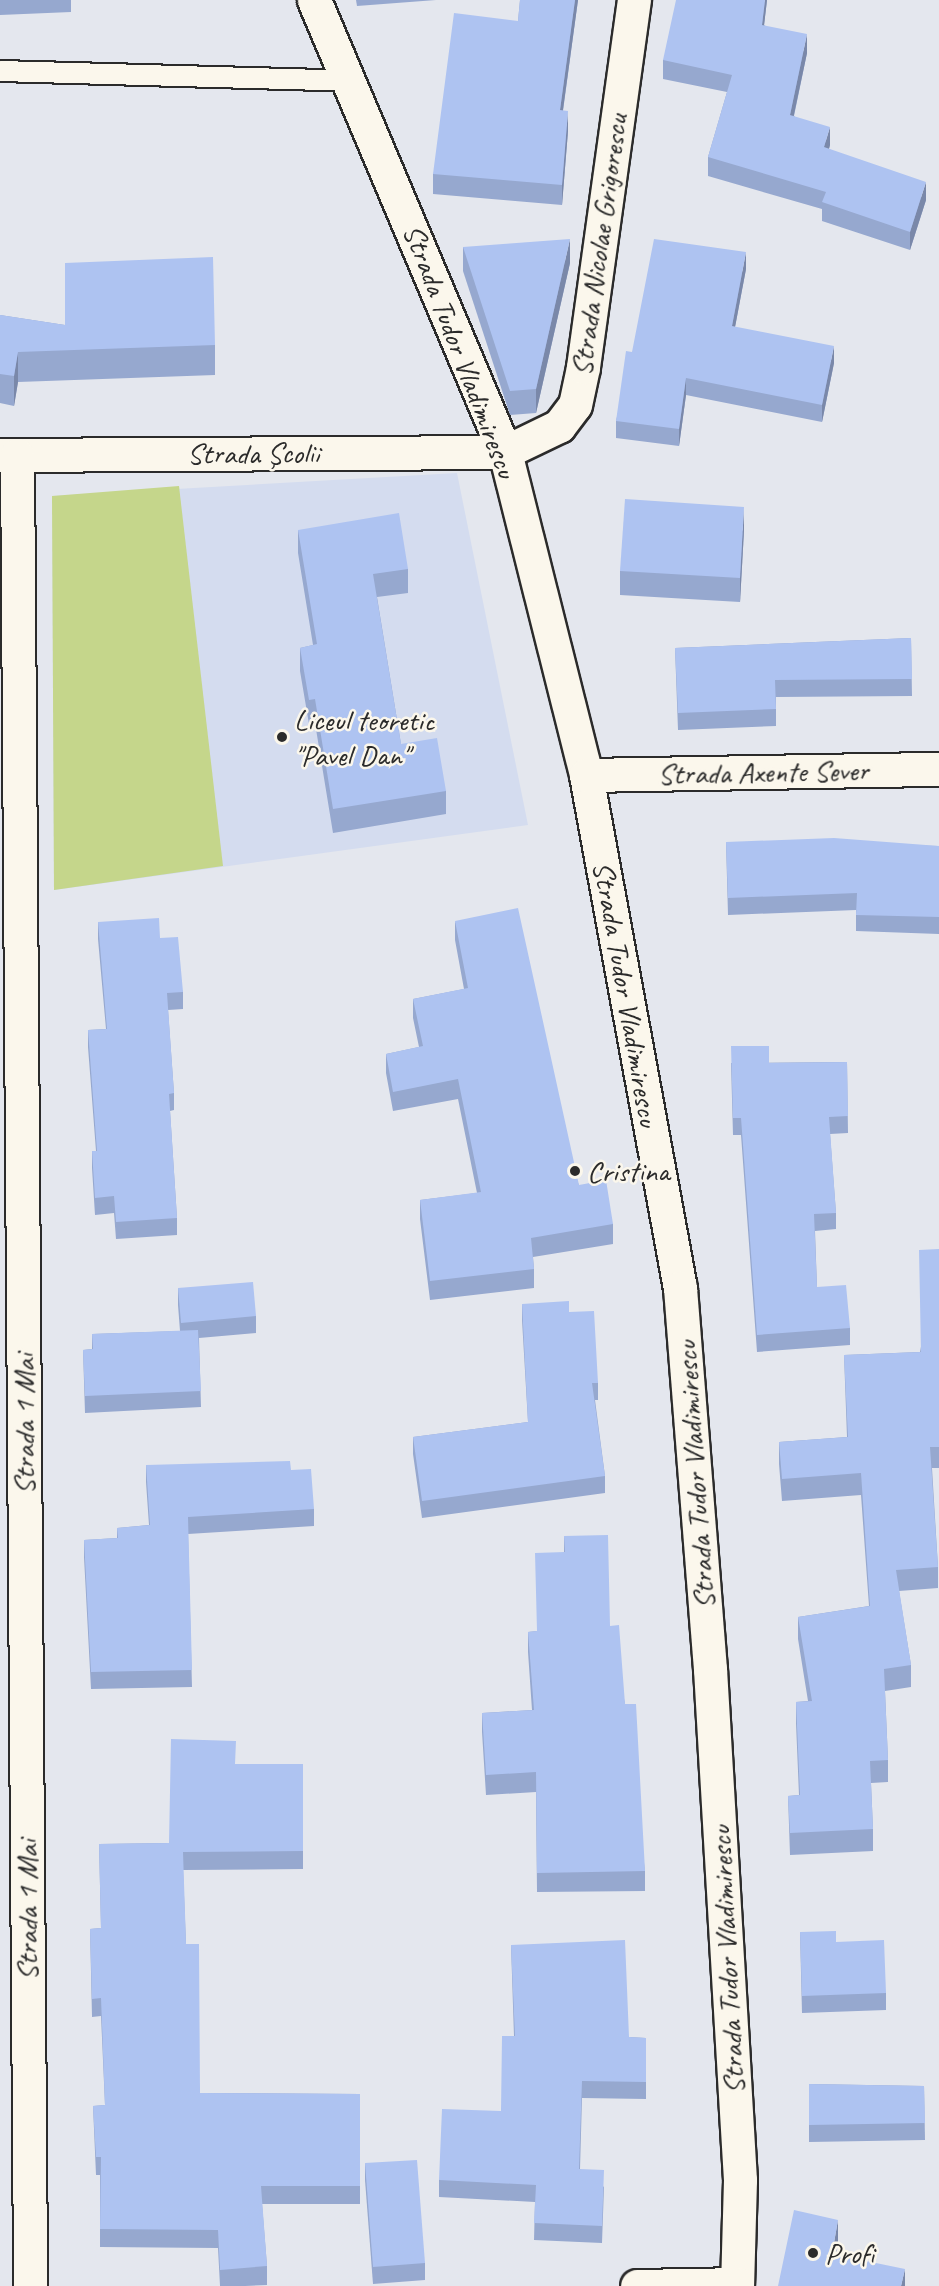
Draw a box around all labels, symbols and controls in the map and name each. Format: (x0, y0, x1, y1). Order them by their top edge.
street label: Strada Nicolae Grigorescu (563, 111, 635, 379)
street label: Strada Tudor Vladimirescu (395, 219, 525, 483)
street label: Strada Școlii (187, 435, 319, 471)
place label: Liceul teoretic "Pavel Dan" (294, 702, 434, 772)
marker: Liceul teoretic "Pavel Dan" (275, 730, 289, 744)
street label: Strada Axente Sever (658, 752, 868, 792)
street label: Strada Tudor Vladimirescu (585, 859, 667, 1129)
place label: Cristina (587, 1153, 669, 1189)
marker: Cristina (568, 1164, 582, 1178)
street label: Strada Tudor Vladimirescu (668, 1340, 722, 1610)
street label: Strada 1 Mai (6, 1353, 42, 1495)
street label: Strada Tudor Vladimirescu (702, 1825, 752, 2095)
street label: Strada 1 Mai (9, 1839, 45, 1981)
place label: Profi (825, 2235, 874, 2271)
marker: Profi (806, 2246, 820, 2260)

